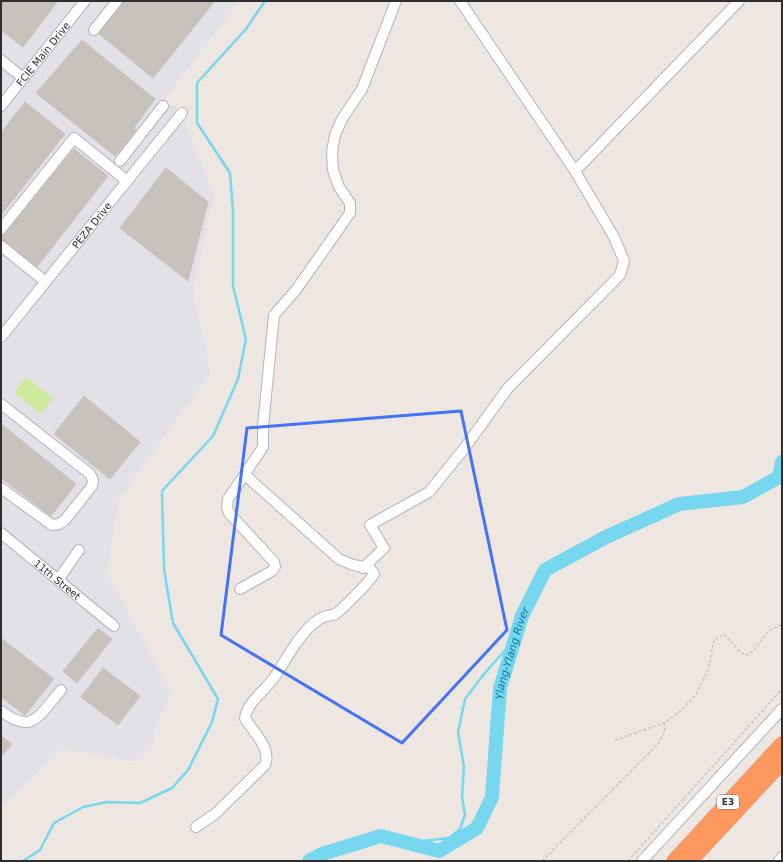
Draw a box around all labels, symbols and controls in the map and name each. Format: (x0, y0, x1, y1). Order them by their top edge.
street label: FCIE Main Drive (14, 19, 72, 88)
street label: PEZA Drive (70, 200, 113, 250)
street label: 11th Street (32, 557, 83, 602)
water label: Ylang-Ylang River (493, 603, 533, 700)
road number: E3 (717, 795, 739, 809)

